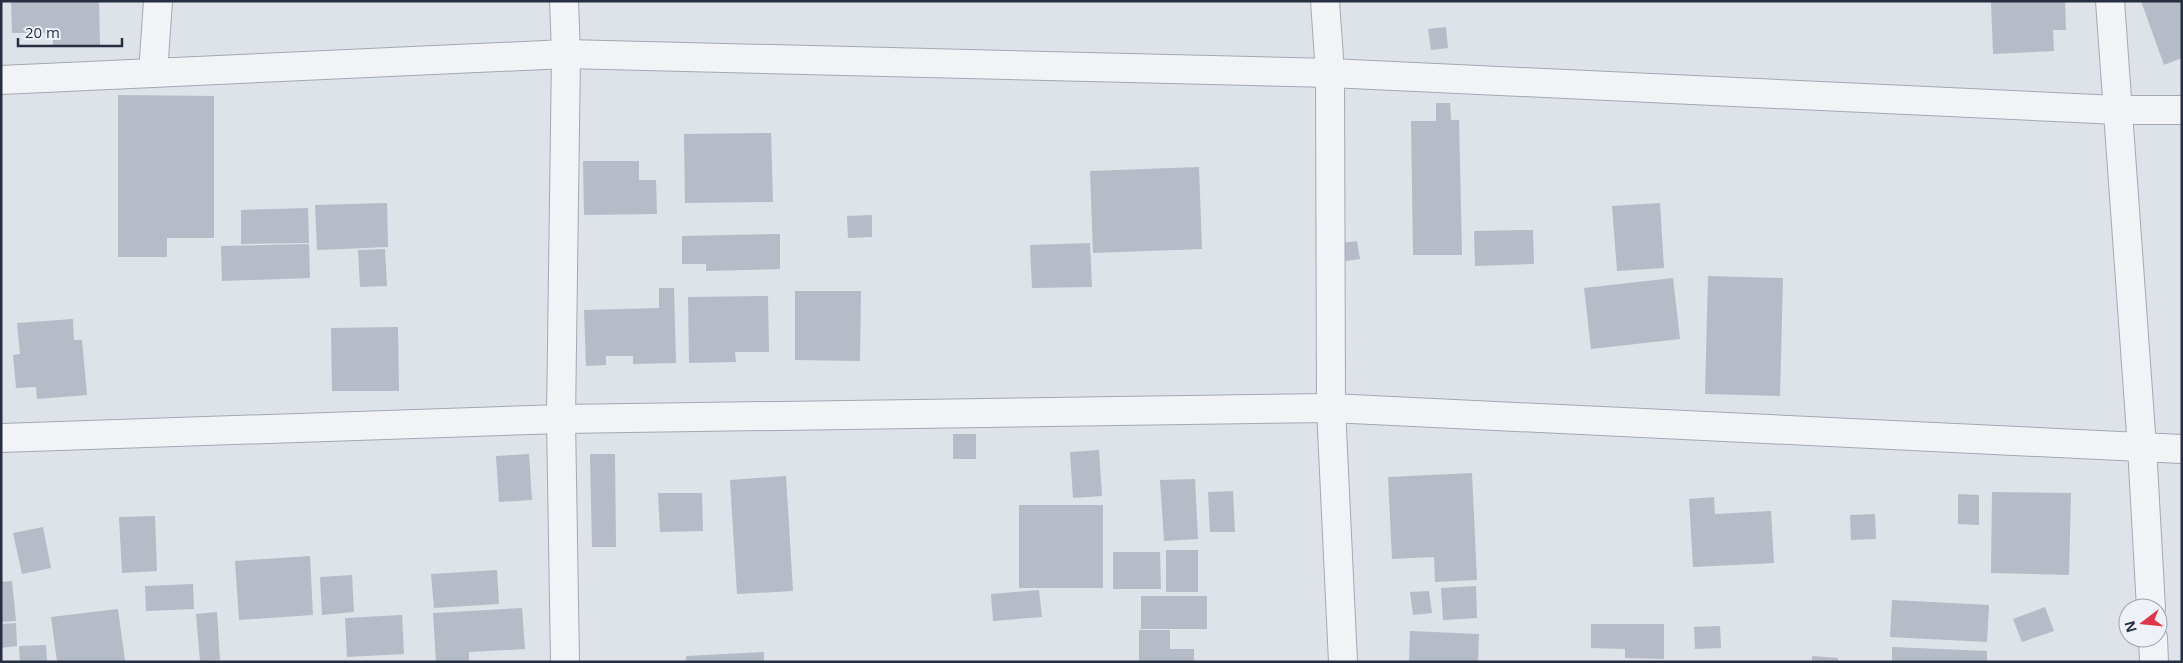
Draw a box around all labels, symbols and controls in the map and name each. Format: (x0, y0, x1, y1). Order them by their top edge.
scale bar (18, 15, 121, 47)
text: 20 m (25, 22, 60, 42)
north arrow (2118, 598, 2168, 648)
text: N (2119, 619, 2141, 635)

